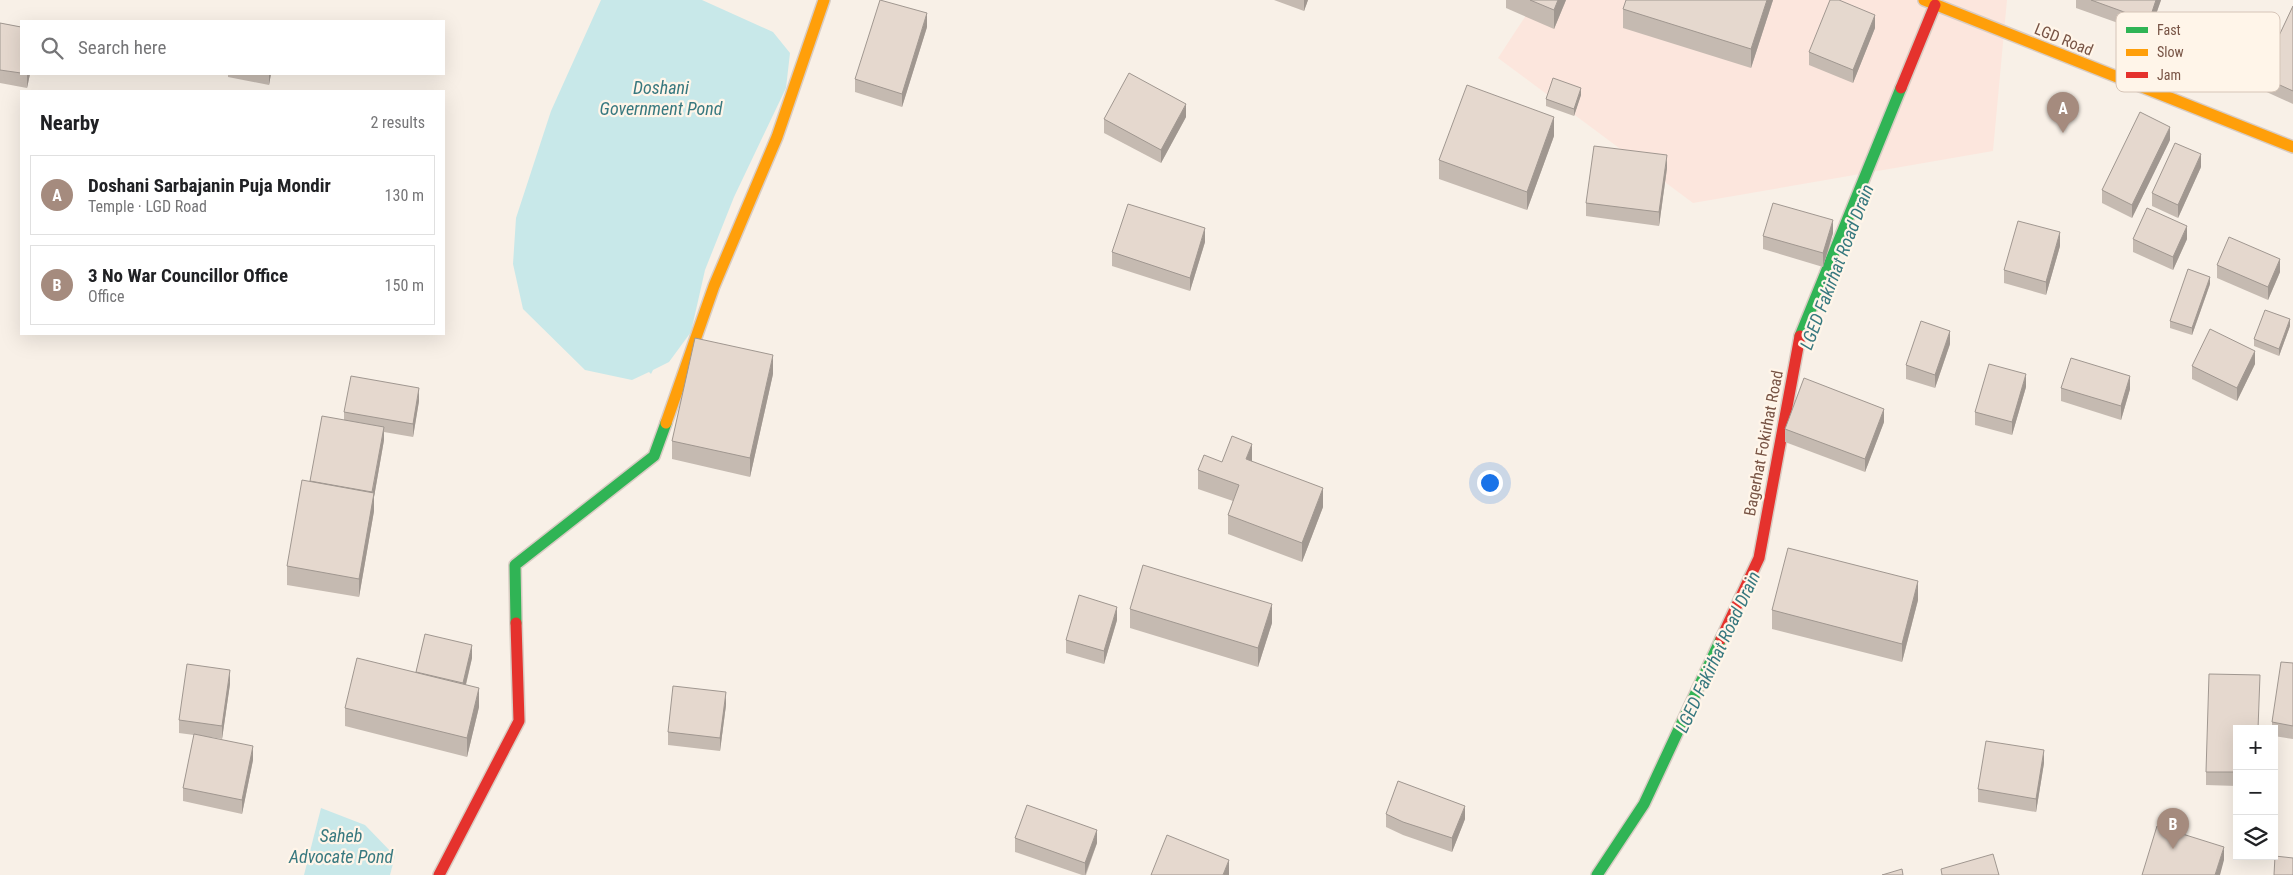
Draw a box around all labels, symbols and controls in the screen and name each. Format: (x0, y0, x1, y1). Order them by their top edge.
legend (2116, 12, 2280, 92)
street label: LGD Road (2032, 19, 2096, 60)
search box (20, 20, 445, 75)
text: Fast (2157, 22, 2181, 38)
icon: search (38, 34, 66, 62)
text: Search here (78, 36, 166, 59)
text: Slow (2157, 44, 2184, 60)
text: Jam (2157, 67, 2181, 83)
water label: Doshani Government Pond (600, 77, 723, 119)
pin: A (2047, 92, 2079, 133)
text: Nearby (40, 111, 99, 135)
text: 2 results (370, 113, 425, 132)
text: Doshani Sarbajanin Puja Mondir (88, 174, 331, 197)
water label: LGED Fakirhat Road Drain (1795, 181, 1878, 352)
text: A (52, 186, 62, 205)
text: 130 m (385, 186, 424, 205)
text: Temple · LGD Road (88, 197, 207, 216)
text: 3 No War Councillor Office (88, 264, 288, 287)
text: B (53, 276, 61, 295)
text: 150 m (385, 276, 424, 295)
text: Office (88, 287, 124, 306)
street label: Bagerhat Fokirhat Road (1740, 369, 1787, 517)
your location (1477, 470, 1503, 496)
water label: LGED Fakirhat Road Drain (1671, 568, 1764, 736)
map controls (2233, 725, 2278, 860)
button: + (2233, 725, 2278, 770)
button: − (2233, 770, 2278, 815)
pin: B (2157, 808, 2189, 849)
button: layers (2233, 815, 2278, 860)
water label: Saheb Advocate Pond (288, 825, 393, 867)

